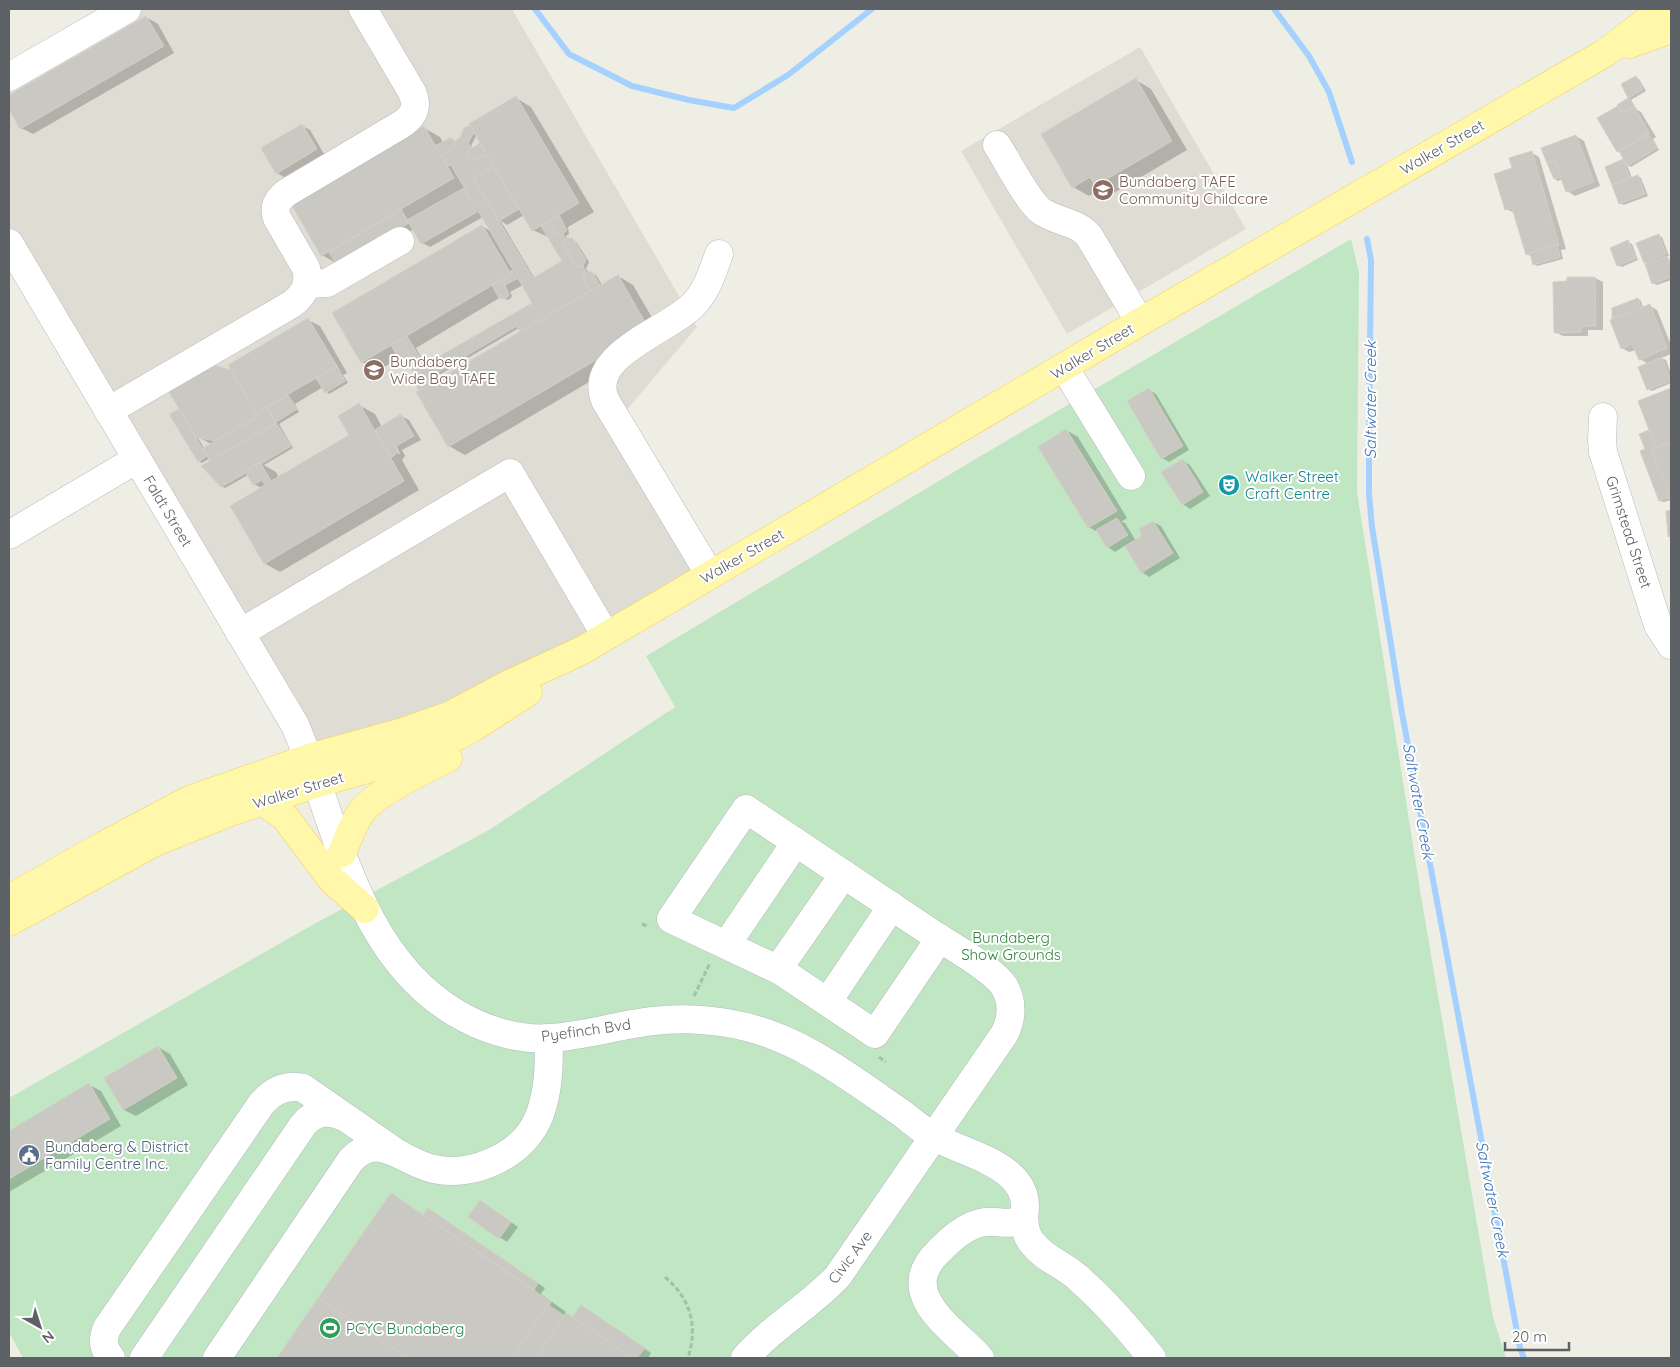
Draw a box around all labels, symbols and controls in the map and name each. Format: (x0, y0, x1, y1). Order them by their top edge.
street label: Walker Street (1397, 115, 1487, 179)
place label: Bundaberg TAFE Community Childcare (1119, 172, 1268, 208)
school or university icon: Bundaberg TAFE Community Childcare (1091, 178, 1115, 202)
street label: Walker Street (1047, 319, 1137, 383)
water label: Saltwater Creek (1360, 340, 1380, 459)
place label: Bundaberg Wide Bay TAFE (390, 352, 496, 388)
school or university icon: Bundaberg Wide Bay TAFE (362, 358, 386, 382)
place label: Walker Street Craft Centre (1245, 467, 1339, 503)
street label: Faldt Street (139, 472, 197, 550)
theatre icon: Walker Street Craft Centre (1217, 473, 1241, 497)
street label: Grimstead Street (1602, 473, 1656, 591)
street label: Walker Street (697, 524, 787, 588)
water label: Saltwater Creek (1399, 741, 1439, 862)
street label: Walker Street (250, 767, 346, 813)
park label: Bundaberg Show Grounds (961, 928, 1061, 964)
street label: Pyefinch Bvd (540, 1014, 632, 1046)
place label: Bundaberg & District Family Centre Inc. (45, 1137, 189, 1173)
water label: Saltwater Creek (1472, 1139, 1514, 1260)
public building icon: Bundaberg & District Family Centre Inc. (17, 1143, 41, 1167)
street label: Civic Ave (824, 1227, 876, 1287)
north arrow (15, 1302, 65, 1352)
sports icon: PCYC Bundaberg (318, 1316, 342, 1340)
place label: PCYC Bundaberg (346, 1319, 464, 1338)
scale bar (1505, 1320, 1569, 1352)
text: N (39, 1327, 58, 1347)
text: 20 m (1512, 1327, 1547, 1346)

